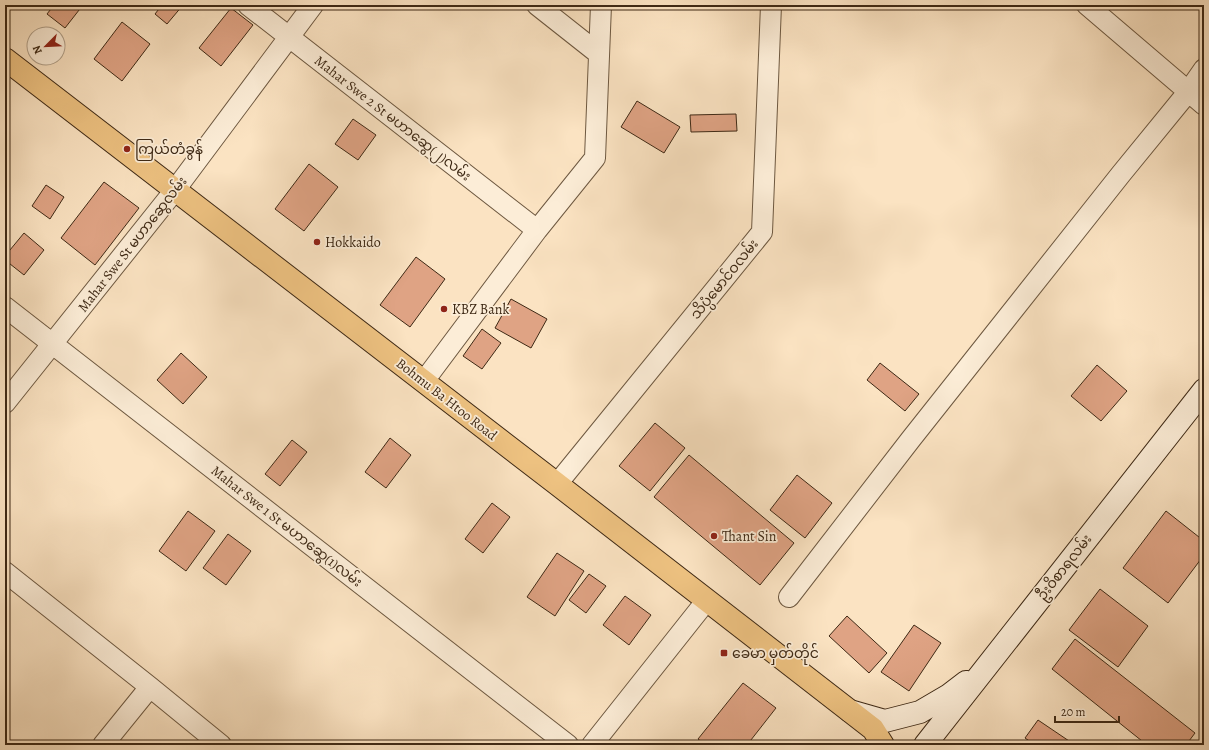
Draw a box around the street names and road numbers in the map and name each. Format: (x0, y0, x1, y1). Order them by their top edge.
street label: Mahar Swe 2 St မဟာဆွေ(၂)လမ်း (309, 51, 475, 187)
street label: Mahar Swe St မဟာဆွေလမ်း (73, 172, 192, 317)
street label: သိပ္ပံမောင်ဝလမ်း (685, 234, 765, 325)
street label: Bohmu Ba Htoo Road (392, 354, 502, 445)
street label: Mahar Swe 1 St မဟာဆွေ(1)လမ်း (206, 461, 367, 592)
street label: ဦးဝိစာရလမ်း (1032, 530, 1098, 606)

